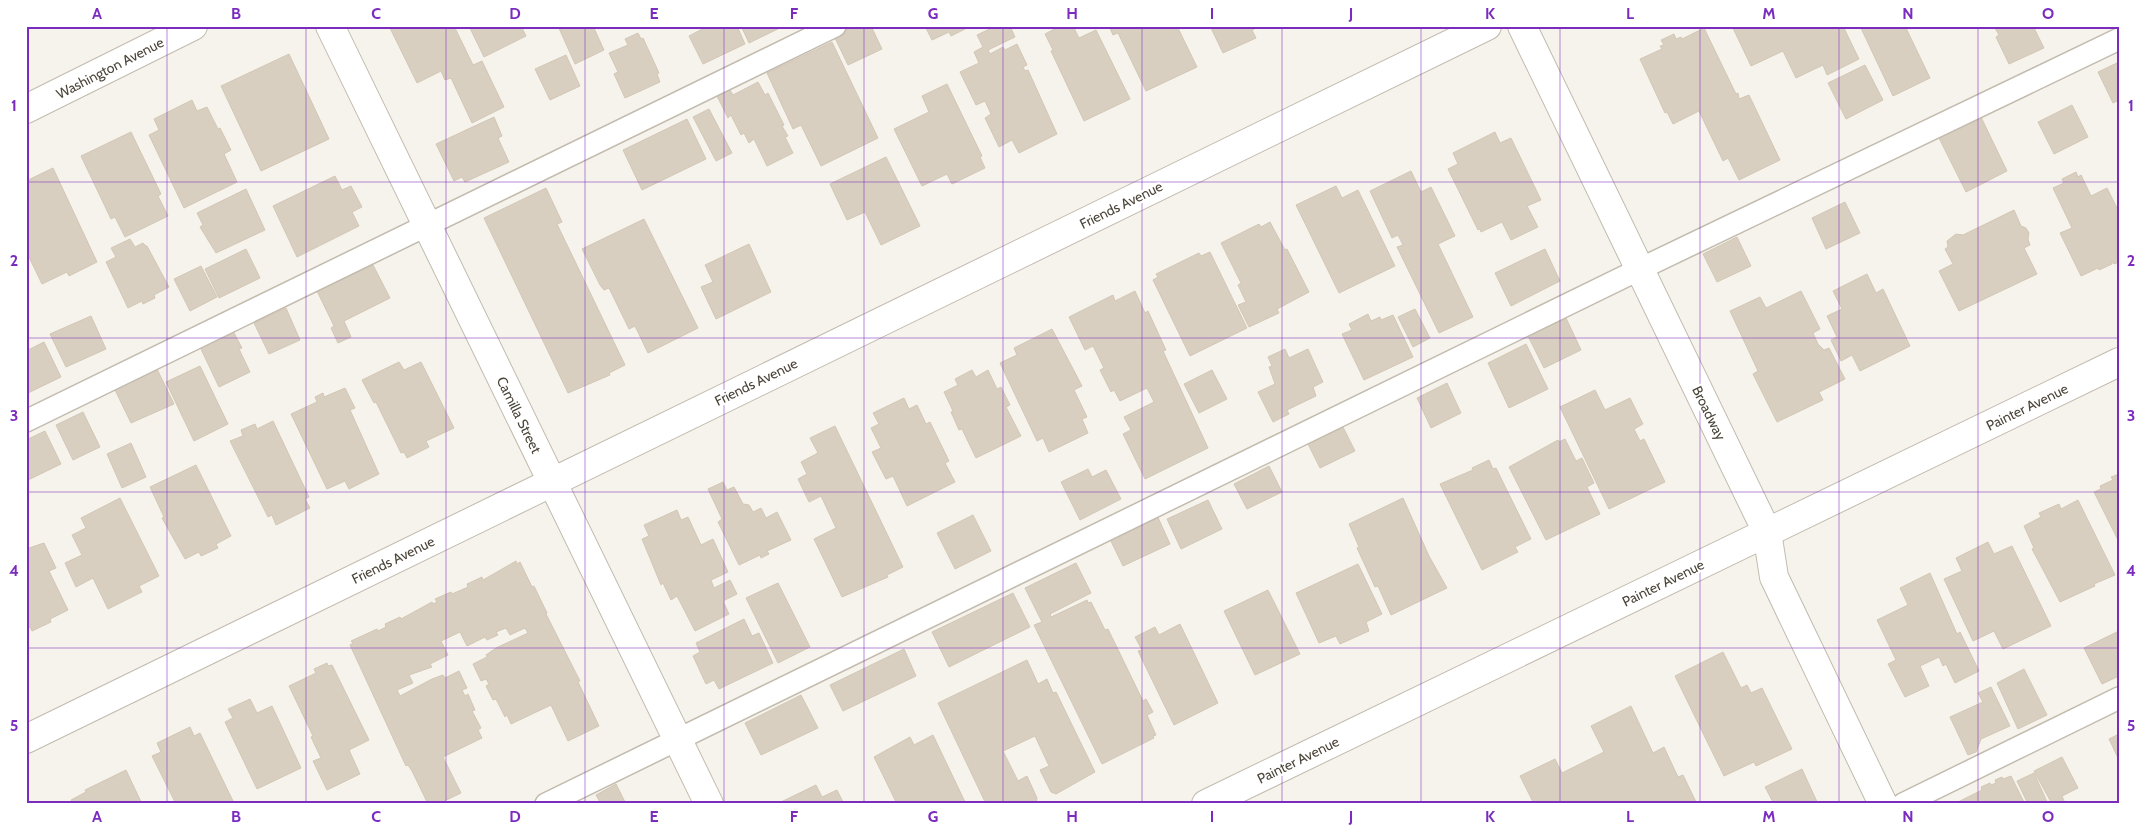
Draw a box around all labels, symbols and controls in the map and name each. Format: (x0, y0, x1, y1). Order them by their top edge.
text: A (92, 4, 102, 23)
text: B (231, 4, 241, 23)
text: C (371, 4, 381, 23)
text: D (509, 4, 521, 23)
text: E (649, 4, 659, 23)
text: F (790, 4, 799, 23)
text: G (928, 4, 938, 23)
text: H (1066, 4, 1078, 23)
text: I (1210, 4, 1214, 23)
text: J (1348, 4, 1353, 23)
text: K (1485, 4, 1495, 23)
text: L (1626, 4, 1634, 23)
text: M (1762, 4, 1776, 23)
text: N (1902, 4, 1914, 23)
text: O (2042, 4, 2054, 23)
street label: Washington Avenue (53, 33, 167, 103)
text: 1 (11, 96, 17, 115)
text: 1 (2128, 96, 2134, 115)
street label: Friends Avenue (1077, 177, 1165, 233)
text: 2 (10, 251, 18, 270)
text: 2 (2127, 251, 2135, 270)
street label: Friends Avenue (712, 354, 800, 410)
street label: Camilla Street (493, 374, 545, 457)
street label: Painter Avenue (1983, 379, 2071, 435)
street label: Broadway (1688, 383, 1730, 443)
text: 3 (10, 406, 18, 425)
text: 3 (2127, 406, 2135, 425)
street label: Friends Avenue (349, 532, 437, 588)
street label: Painter Avenue (1619, 555, 1707, 611)
text: 4 (9, 561, 19, 580)
text: 4 (2126, 561, 2136, 580)
text: 5 (10, 716, 18, 735)
text: 5 (2127, 716, 2135, 735)
street label: Painter Avenue (1254, 732, 1342, 788)
text: A (92, 807, 102, 826)
text: B (231, 807, 241, 826)
text: C (371, 807, 381, 826)
text: D (509, 807, 521, 826)
text: E (649, 807, 659, 826)
text: F (790, 807, 799, 826)
text: G (928, 807, 938, 826)
text: H (1066, 807, 1078, 826)
text: I (1210, 807, 1214, 826)
text: J (1348, 807, 1353, 826)
text: K (1485, 807, 1495, 826)
text: L (1626, 807, 1634, 826)
text: M (1762, 807, 1776, 826)
text: N (1902, 807, 1914, 826)
text: O (2042, 807, 2054, 826)

